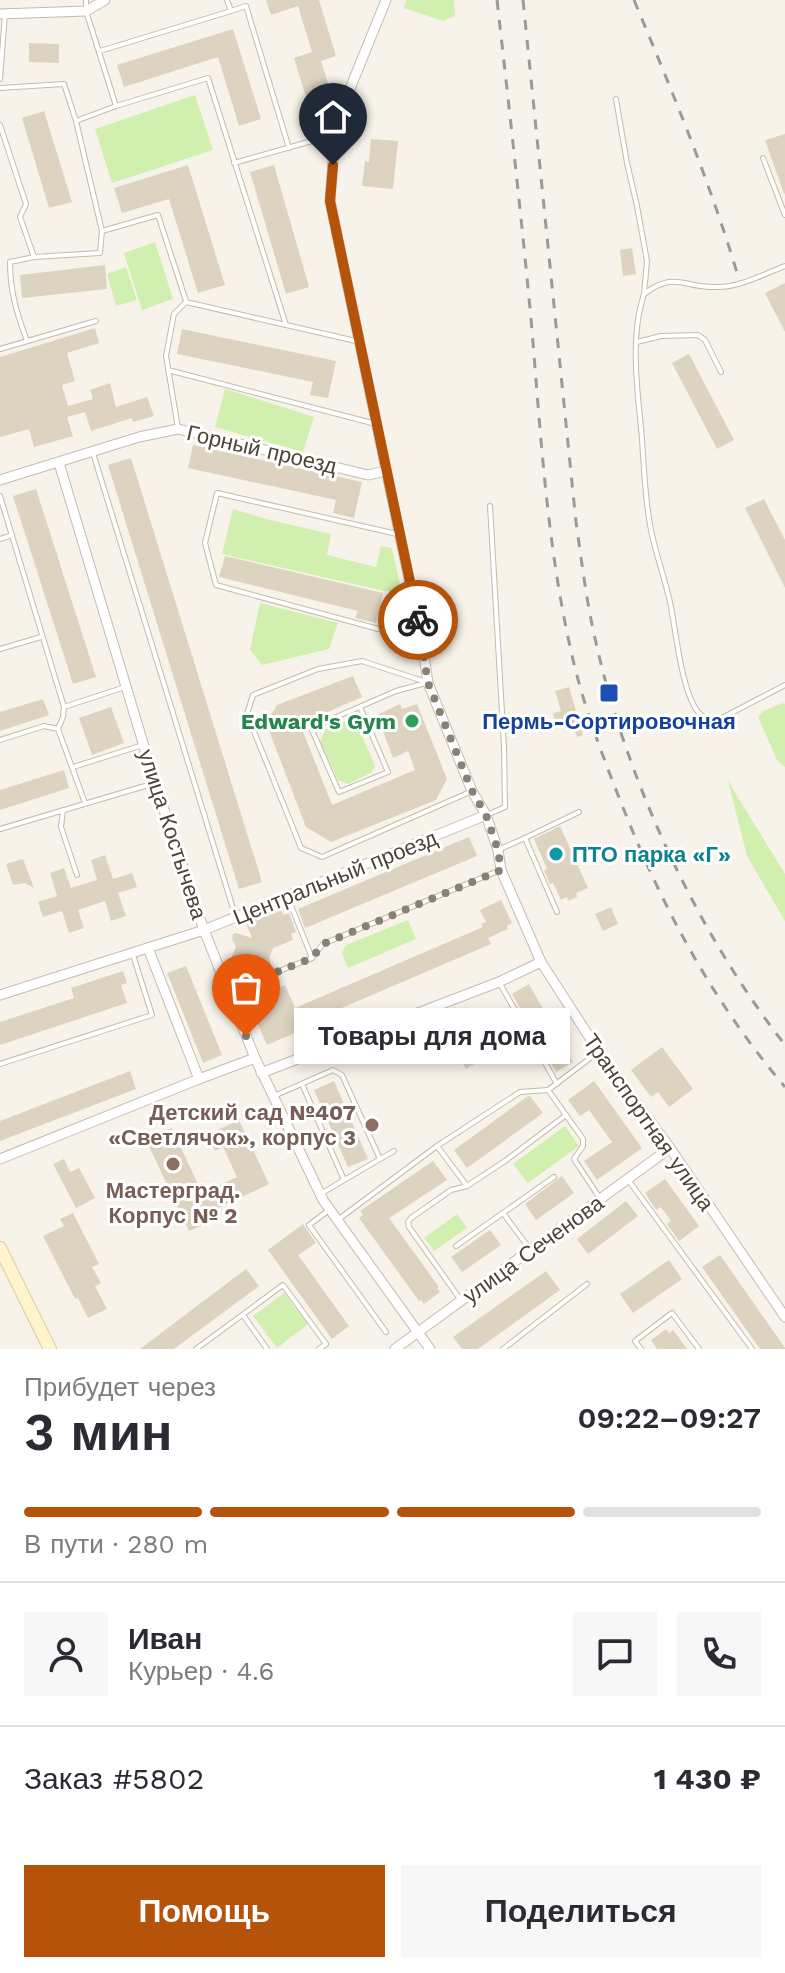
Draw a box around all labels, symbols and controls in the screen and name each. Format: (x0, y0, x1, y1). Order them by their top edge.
pin (299, 83, 367, 165)
icon: home (311, 95, 355, 139)
street label: Горный проезд (184, 420, 340, 479)
courier (378, 580, 458, 660)
icon: bike (396, 598, 440, 642)
marker: Пермь-Сортировочная (598, 682, 620, 704)
place label: Edward's Gym (241, 709, 396, 734)
place label: Пермь-Сортировочная (482, 709, 736, 734)
marker: Edward's Gym (403, 712, 421, 730)
street label: улица Костычева (133, 746, 212, 923)
street label: Центральный проезд (230, 825, 441, 930)
place label: ПТО парка «Г» (572, 842, 731, 867)
marker: ПТО парка «Г» (547, 845, 565, 863)
pin (212, 954, 280, 1036)
icon: bag (224, 966, 268, 1010)
callout: Товары для дома (294, 1008, 570, 1064)
text: Товары для дома (318, 1021, 546, 1051)
street label: Транспортная улица (578, 1029, 720, 1216)
place label: Детский сад №407 «Светлячок», корпус 3 (108, 1100, 356, 1150)
marker: Детский сад №407 «Светлячок», корпус 3 (363, 1116, 381, 1134)
marker: Мастерград. Корпус № 2 (164, 1155, 182, 1173)
place label: Мастерград. Корпус № 2 (106, 1178, 240, 1228)
street label: улица Сеченова (458, 1190, 609, 1309)
text: Прибудет через (24, 1372, 216, 1402)
text: 09:22–09:27 (577, 1400, 761, 1435)
text: 3 мин (24, 1402, 172, 1463)
text: В пути · 280 m (24, 1529, 208, 1559)
button: person (24, 1612, 108, 1696)
button: chat (573, 1612, 657, 1696)
button: phone (677, 1612, 761, 1696)
text: Иван (128, 1621, 202, 1656)
text: Курьер · 4.6 (128, 1656, 274, 1686)
text: Заказ #5802 (24, 1761, 204, 1796)
text: 1 430 ₽ (654, 1761, 761, 1796)
button: Помощь (24, 1865, 385, 1957)
button: Поделиться (401, 1865, 761, 1957)

